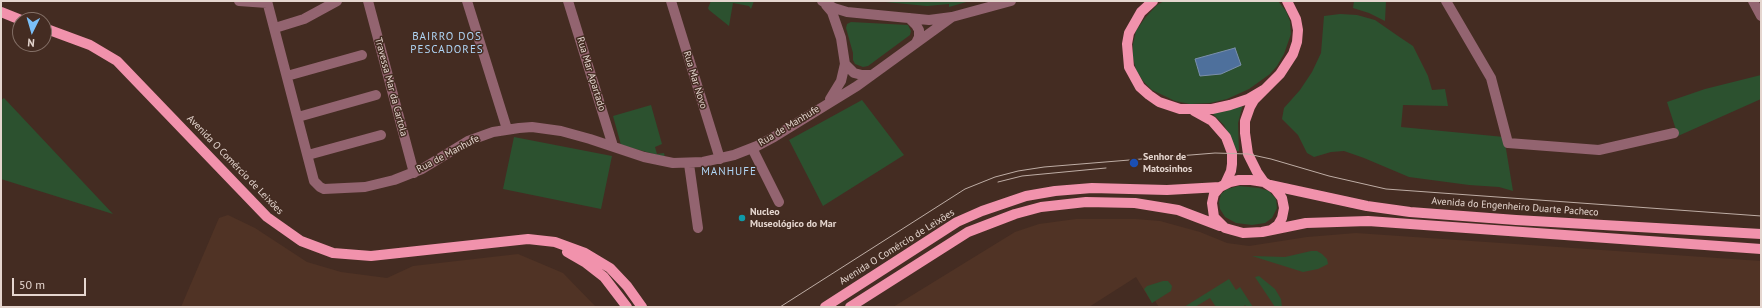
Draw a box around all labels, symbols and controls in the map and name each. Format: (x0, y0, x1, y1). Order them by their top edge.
north arrow (12, 12, 52, 52)
district label: BAIRRO DOS PESCADORES (410, 30, 484, 56)
text: N (27, 36, 35, 50)
street label: Travessa Mar da Cartola (372, 36, 410, 138)
street label: Rua Mar Apartado (574, 36, 608, 112)
street label: Rua Mar Novo (681, 50, 709, 110)
street label: Rua de Manhufe (756, 103, 822, 149)
street label: Avenida O Comércio de Leixões (184, 113, 286, 217)
street label: Rua de Manhufe (415, 132, 481, 176)
place label: Senhor de Matosinhos (1143, 151, 1192, 174)
marker: Senhor de Matosinhos (1128, 157, 1140, 169)
district label: MANHUFE (701, 165, 757, 179)
street label: Avenida do Engenheiro Duarte Pacheco (1431, 195, 1599, 219)
place label: Nucleo Museológico do Mar (750, 206, 836, 230)
street label: Avenida O Comércio de Leixões (837, 207, 957, 287)
marker: Nucleo Museológico do Mar (737, 213, 747, 223)
scale bar (14, 270, 88, 296)
text: 50 m (19, 277, 45, 292)

